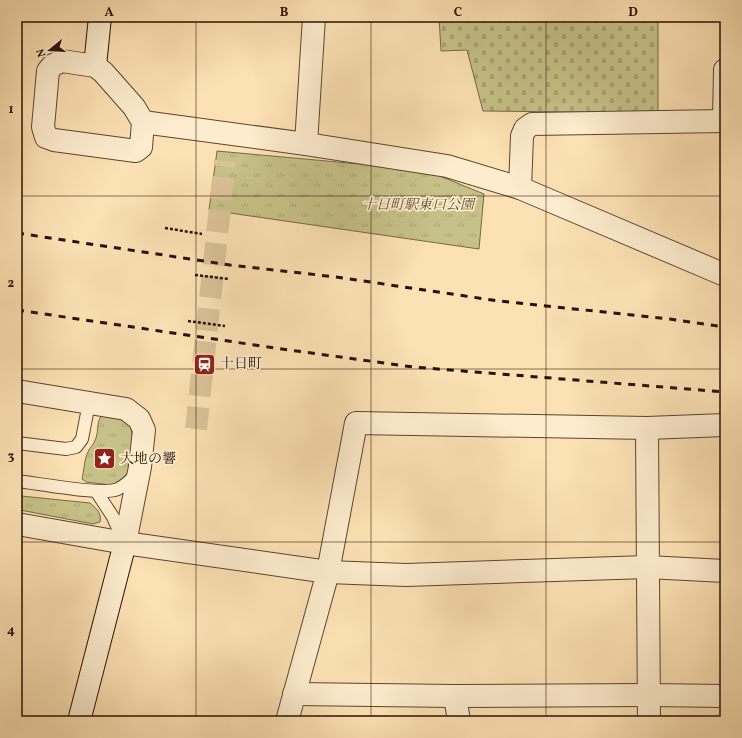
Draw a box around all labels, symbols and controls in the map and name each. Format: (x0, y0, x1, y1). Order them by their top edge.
text: A (104, 4, 114, 22)
text: B (280, 4, 289, 22)
text: C (454, 4, 462, 22)
text: D (628, 4, 638, 22)
north arrow (30, 30, 70, 70)
text: N (34, 47, 50, 59)
text: 1 (8, 101, 14, 119)
park label: 十日町駅東口公園 (362, 196, 476, 215)
text: 2 (8, 275, 15, 293)
station icon: 十日町 (192, 351, 218, 377)
place label: 十日町 (220, 355, 262, 374)
place icon: 大地の響 (91, 446, 117, 472)
text: 3 (8, 448, 15, 466)
place label: 大地の響 (120, 450, 176, 469)
text: 4 (7, 622, 15, 640)

